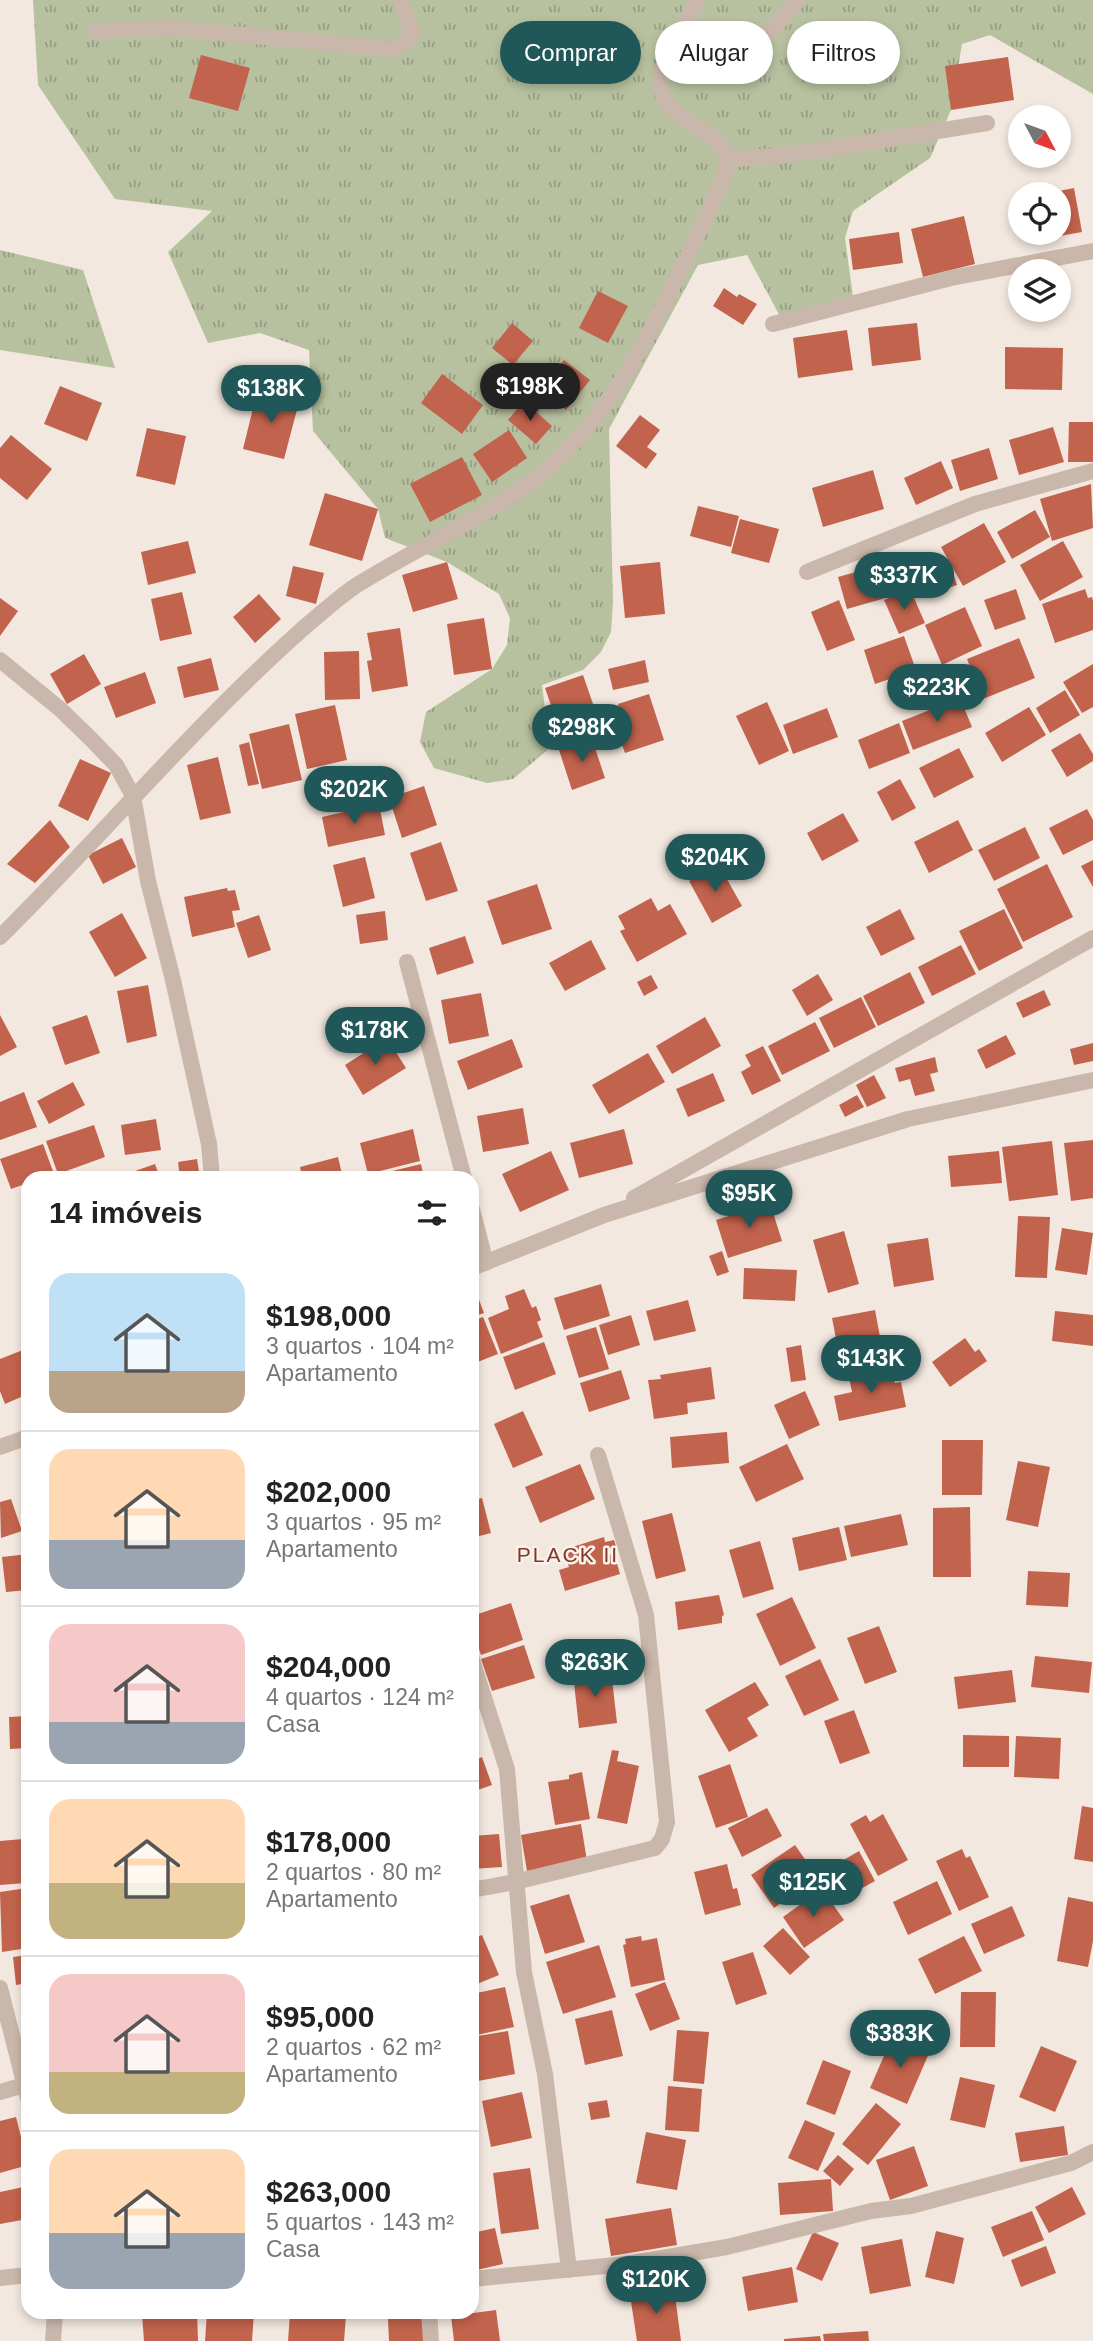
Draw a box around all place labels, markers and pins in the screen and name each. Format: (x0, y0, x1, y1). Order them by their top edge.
pin: $198K (481, 364, 579, 423)
pin: $138K (222, 366, 320, 425)
pin: $337K (855, 552, 953, 612)
pin: $223K (888, 664, 986, 724)
pin: $298K (533, 704, 631, 764)
pin: $202K (305, 766, 403, 826)
pin: $204K (666, 834, 764, 894)
pin: $178K (326, 1007, 424, 1067)
pin: $95K (708, 1170, 790, 1230)
pin: $143K (822, 1336, 920, 1395)
pin: $263K (546, 1640, 644, 1699)
pin: $125K (764, 1860, 862, 1919)
pin: $383K (851, 2010, 949, 2070)
pin: $120K (607, 2256, 705, 2316)

